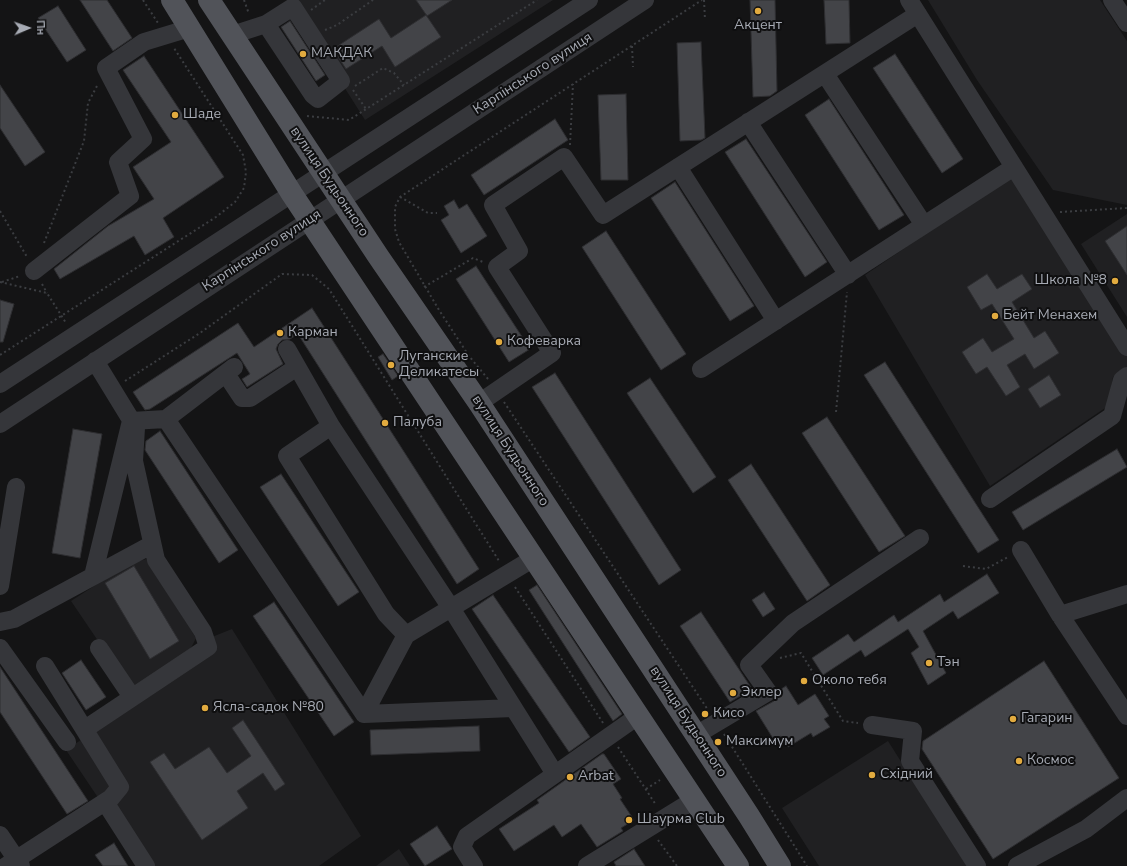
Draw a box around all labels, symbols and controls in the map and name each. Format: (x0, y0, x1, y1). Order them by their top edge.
marker: Акцент (753, 6, 763, 16)
north arrow (8, 8, 48, 48)
place label: Акцент (734, 18, 782, 34)
text: Пн (33, 20, 48, 35)
street label: Карпінського вулиця (470, 29, 596, 119)
place label: МАКДАК (311, 46, 372, 62)
marker: МАКДАК (298, 49, 308, 59)
place label: Шаде (183, 107, 221, 123)
marker: Шаде (170, 110, 180, 120)
street label: вулиця Будьонного (286, 124, 372, 240)
street label: Карпінського вулиця (199, 206, 325, 296)
place label: Школа №8 (1034, 273, 1107, 289)
marker: Школа №8 (1110, 276, 1120, 286)
place label: Бейт Менахем (1003, 308, 1097, 324)
marker: Бейт Менахем (990, 311, 1000, 321)
place label: Карман (288, 325, 338, 341)
marker: Карман (275, 328, 285, 338)
place label: Кофеварка (507, 334, 581, 350)
marker: Кофеварка (494, 337, 504, 347)
place label: Луганские Деликатесы (399, 349, 479, 382)
marker: Луганские Деликатесы (386, 360, 396, 370)
street label: вулиця Будьонного (468, 392, 552, 510)
place label: Палуба (393, 415, 442, 431)
marker: Палуба (380, 418, 390, 428)
place label: Тэн (937, 655, 960, 671)
marker: Тэн (924, 658, 934, 668)
street label: вулиця Будьонного (646, 663, 730, 781)
place label: Около тебя (812, 673, 887, 689)
marker: Около тебя (799, 676, 809, 686)
place label: Эклер (741, 685, 782, 701)
marker: Эклер (728, 688, 738, 698)
place label: Ясла-садок №80 (213, 700, 324, 716)
marker: Ясла-садок №80 (200, 703, 210, 713)
place label: Кисо (713, 706, 745, 722)
marker: Кисо (700, 709, 710, 719)
place label: Гагарин (1021, 711, 1073, 727)
marker: Гагарин (1008, 714, 1018, 724)
place label: Максимум (726, 734, 793, 750)
marker: Максимум (713, 737, 723, 747)
place label: Космос (1027, 753, 1074, 769)
marker: Космос (1014, 756, 1024, 766)
place label: Східний (880, 767, 933, 783)
place label: Arbat (578, 769, 614, 785)
marker: Східний (867, 770, 877, 780)
marker: Arbat (565, 772, 575, 782)
place label: Шаурма Club (637, 812, 725, 828)
marker: Шаурма Club (624, 815, 634, 825)

